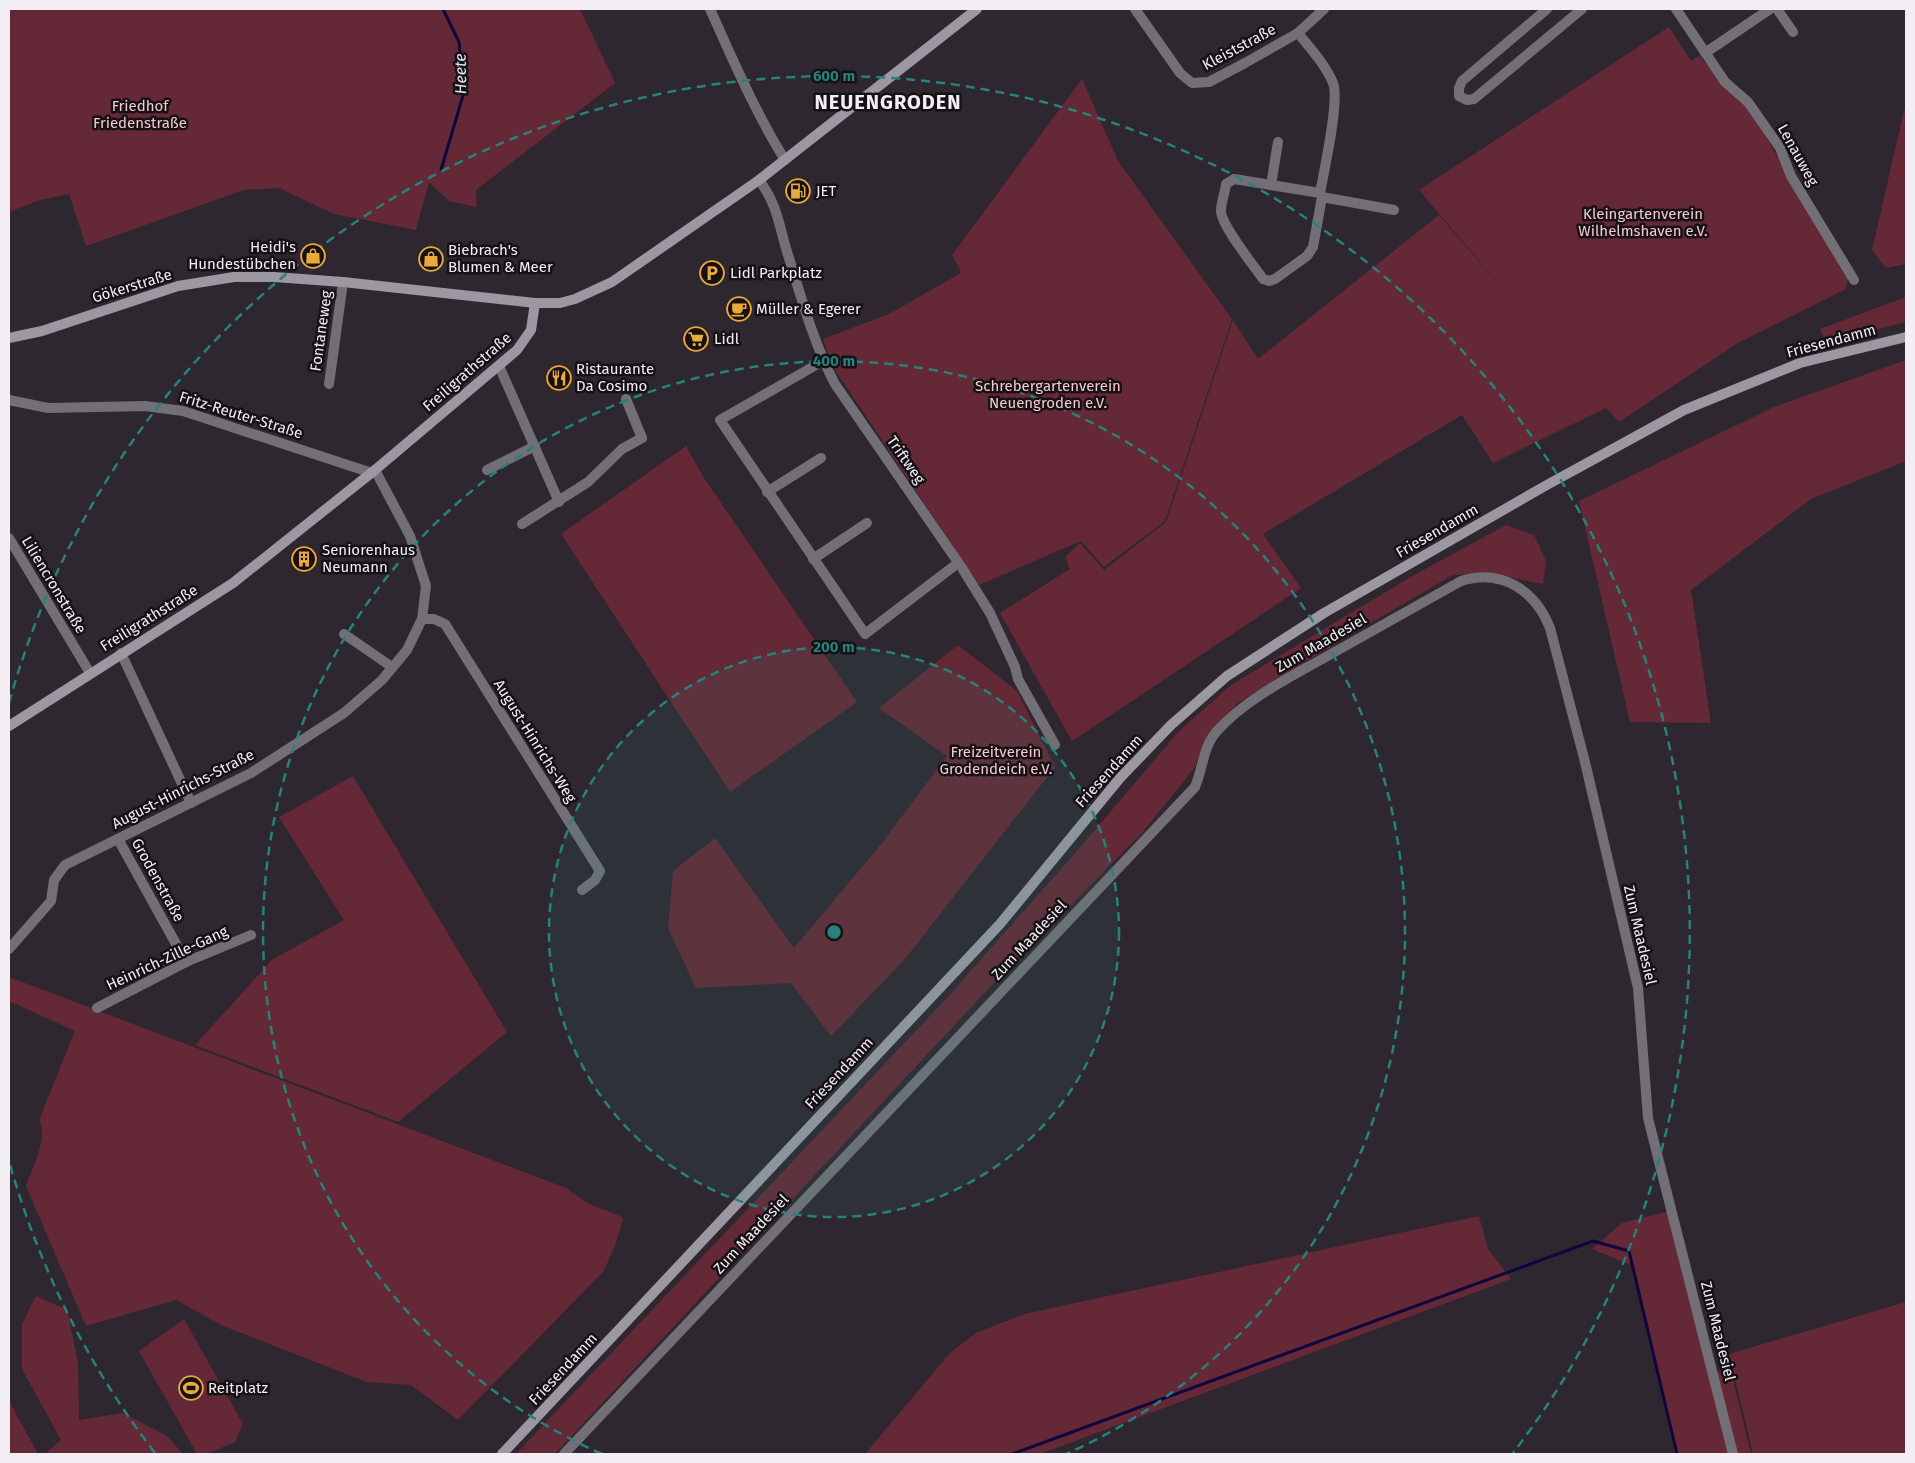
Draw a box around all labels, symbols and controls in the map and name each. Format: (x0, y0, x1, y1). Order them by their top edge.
street label: Kleiststraße (1199, 20, 1279, 74)
water label: Heete (451, 53, 470, 95)
text: 600 m (813, 67, 855, 85)
district label: NEUENGRODEN (814, 90, 962, 114)
park label: Friedhof Friedenstraße (93, 97, 187, 132)
street label: Lenauweg (1774, 121, 1822, 189)
fuel station icon: JET (785, 178, 811, 204)
place label: JET (816, 182, 837, 200)
park label: Kleingartenverein Wilhelmshaven e.V. (1578, 205, 1708, 240)
place label: Heidi's Hundestübchen (188, 238, 296, 273)
place label: Biebrach's Blumen & Meer (448, 241, 553, 276)
shop icon: Heidi's Hundestübchen (300, 243, 326, 269)
shop icon: Biebrach's Blumen & Meer (418, 246, 444, 272)
parking icon: Lidl Parkplatz (699, 260, 725, 286)
place label: Lidl Parkplatz (730, 264, 822, 282)
street label: Gökerstraße (90, 265, 174, 307)
street label: Fontaneweg (306, 289, 336, 373)
cafe icon: Müller & Egerer (726, 296, 752, 322)
place label: Müller & Egerer (756, 300, 861, 318)
street label: Friesendamm (1784, 320, 1878, 362)
supermarket icon: Lidl (683, 326, 709, 352)
street label: Freiligrathstraße (419, 329, 515, 415)
place label: Lidl (714, 330, 740, 348)
text: 400 m (813, 352, 855, 370)
place label: Ristaurante Da Cosimo (576, 360, 654, 395)
restaurant icon: Ristaurante Da Cosimo (546, 365, 572, 391)
park label: Schrebergartenverein Neuengroden e.V. (975, 377, 1121, 412)
street label: Fritz-Reuter-Straße (177, 388, 305, 442)
street label: Triftweg (883, 433, 929, 488)
street label: Friesendamm (1393, 500, 1481, 562)
street label: Liliencronstraße (18, 533, 90, 637)
place label: Seniorenhaus Neumann (322, 541, 415, 576)
building icon: Seniorenhaus Neumann (291, 546, 317, 572)
street label: Freiligrathstraße (97, 581, 201, 655)
street label: Zum Maadesiel (1272, 609, 1370, 676)
text: 200 m (813, 638, 855, 656)
street label: August-Hinrichs-Weg (490, 676, 580, 806)
street label: Friesendamm (1072, 731, 1146, 811)
park label: Freizeitverein Grodendeich e.V. (940, 743, 1052, 778)
street label: August-Hinrichs-Straße (109, 745, 257, 833)
street label: Grodenstraße (128, 835, 188, 925)
street label: Zum Maadesiel (1620, 883, 1660, 987)
street label: Zum Maadesiel (988, 896, 1071, 983)
street label: Heinrich-Zille-Gang (103, 922, 231, 994)
centre of rings (825, 923, 843, 941)
street label: Friesendamm (801, 1033, 877, 1113)
street label: Zum Maadesiel (710, 1190, 793, 1277)
street label: Zum Maadesiel (1697, 1279, 1739, 1383)
street label: Friesendamm (525, 1329, 601, 1409)
sports icon: Reitplatz (178, 1375, 204, 1401)
place label: Reitplatz (208, 1379, 268, 1397)

